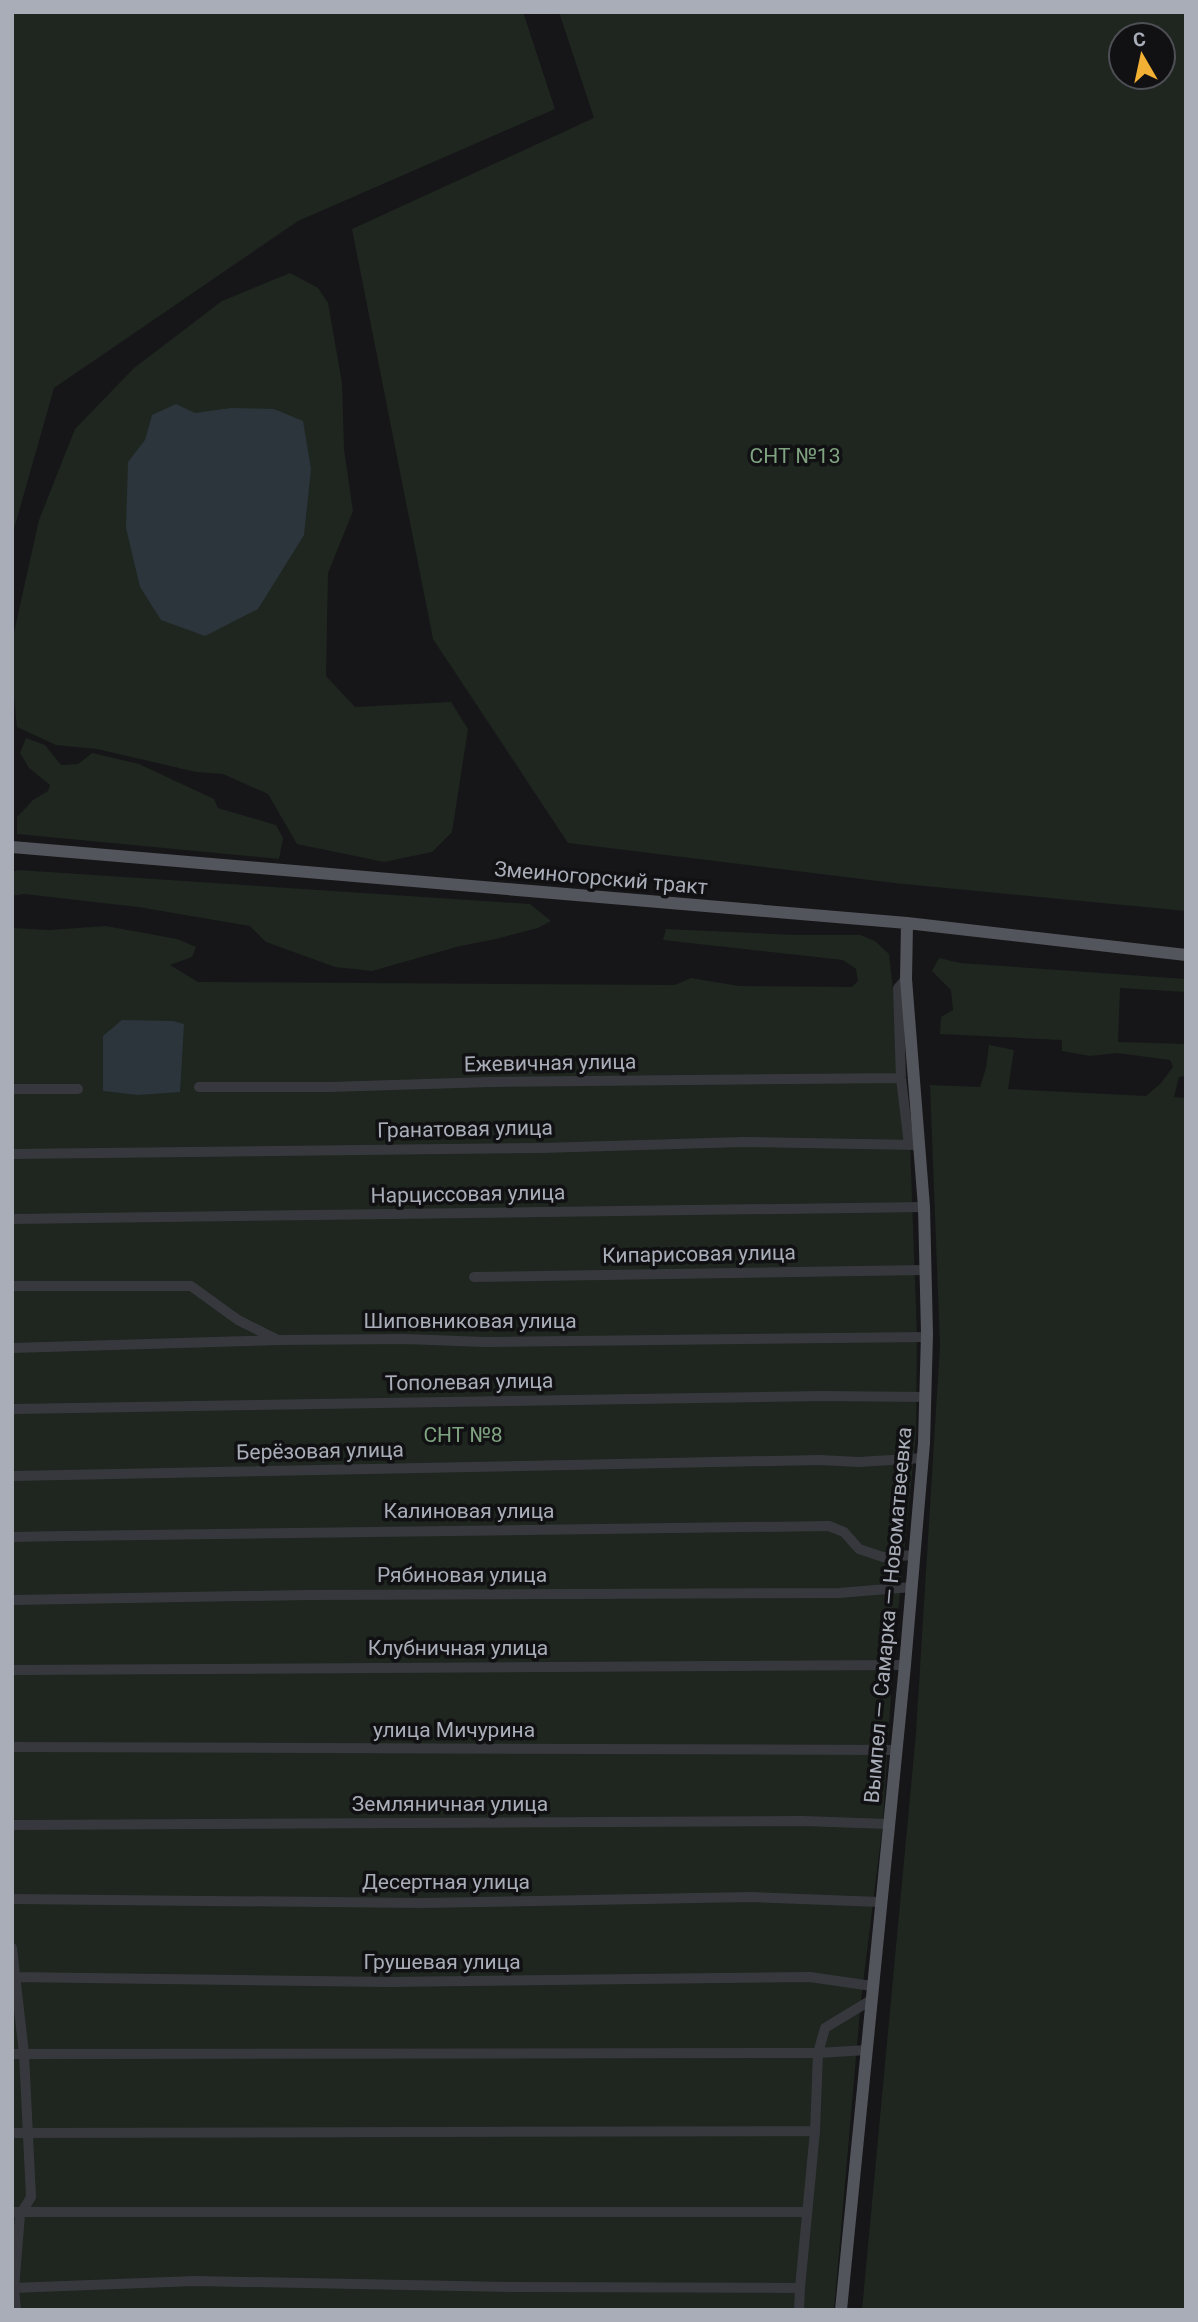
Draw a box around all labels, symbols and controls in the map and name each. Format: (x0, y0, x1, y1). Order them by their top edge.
north arrow (1107, 21, 1177, 91)
text: С (1131, 27, 1147, 52)
park label: СНТ №13 (750, 444, 840, 468)
street label: Змеиногорский тракт (493, 857, 709, 899)
street label: Ежевичная улица (464, 1049, 636, 1077)
street label: Гранатовая улица (377, 1115, 553, 1143)
street label: Нарциссовая улица (371, 1180, 565, 1208)
street label: Кипарисовая улица (602, 1240, 796, 1268)
street label: Шиповниковая улица (363, 1309, 577, 1333)
street label: Тополевая улица (385, 1369, 553, 1395)
park label: СНТ №8 (423, 1423, 503, 1447)
street label: Вымпел — Самарка — Новоматвеевка (860, 1426, 916, 1804)
street label: Берёзовая улица (236, 1438, 404, 1464)
street label: Калиновая улица (383, 1499, 555, 1523)
street label: Рябиновая улица (377, 1563, 547, 1587)
street label: Клубничная улица (368, 1636, 548, 1660)
street label: улица Мичурина (373, 1718, 535, 1742)
street label: Земляничная улица (352, 1792, 548, 1816)
street label: Десертная улица (362, 1870, 530, 1894)
street label: Грушевая улица (363, 1950, 521, 1974)

